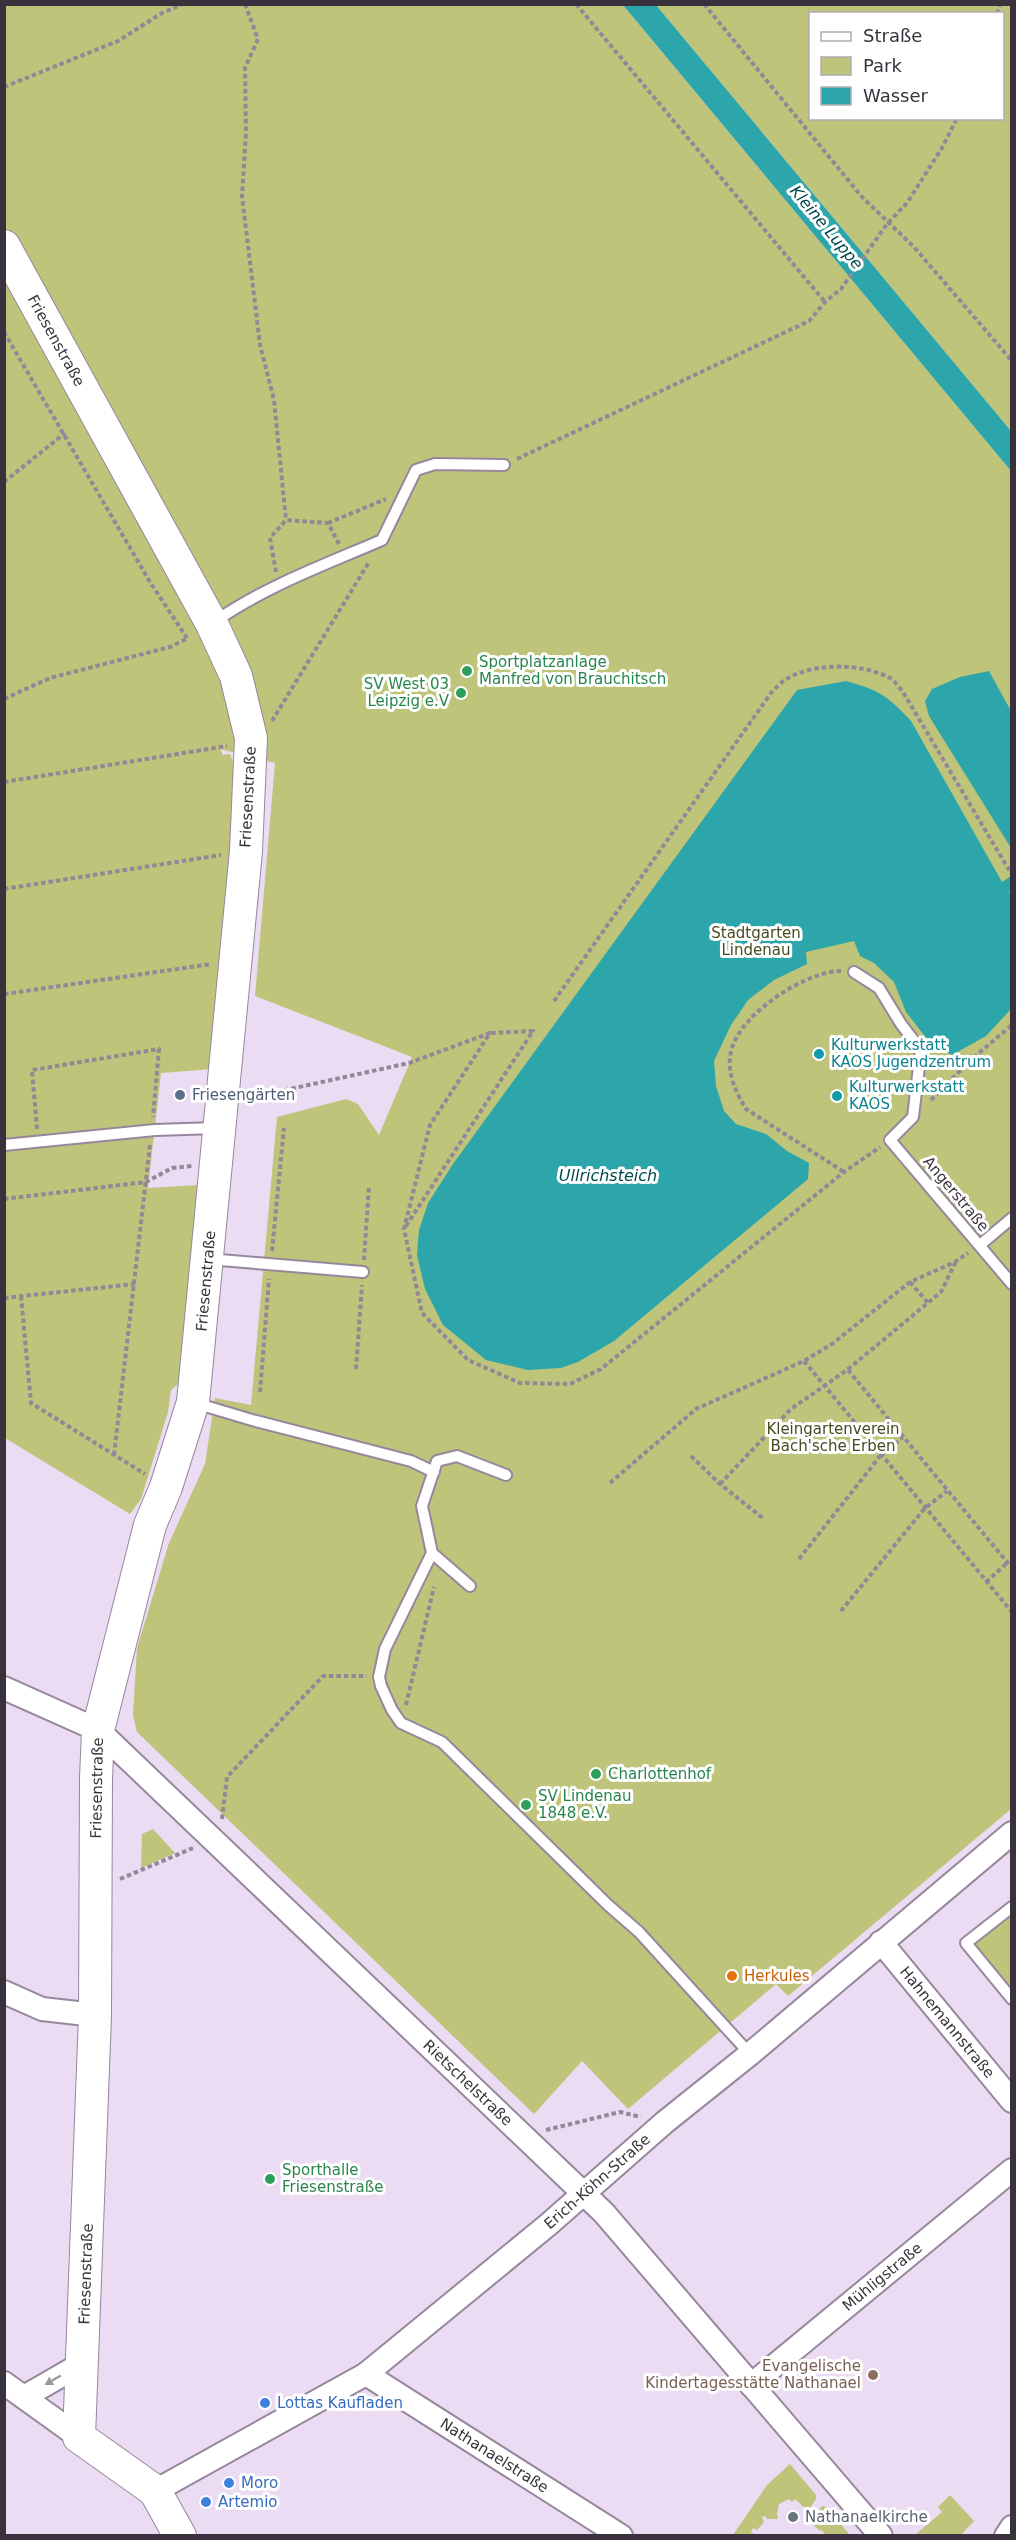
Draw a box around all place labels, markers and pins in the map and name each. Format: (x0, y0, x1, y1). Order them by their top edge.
place label: Sportplatzanlage Manfred von Brauchitsch (479, 653, 666, 688)
marker: Sportplatzanlage Manfred von Brauchitsch (460, 664, 474, 678)
place label: SV West 03 Leipzig e.V (364, 675, 450, 710)
marker: SV West 03 Leipzig e.V (454, 686, 468, 700)
place label: Kulturwerkstatt KAOS Jugendzentrum (831, 1036, 991, 1071)
marker: Kulturwerkstatt KAOS Jugendzentrum (812, 1047, 826, 1061)
place label: Kulturwerkstatt KAOS (849, 1078, 964, 1113)
place label: Friesengärten (192, 1086, 295, 1104)
marker: Friesengärten (173, 1088, 187, 1102)
marker: Kulturwerkstatt KAOS (830, 1089, 844, 1103)
place label: Charlottenhof (608, 1765, 712, 1783)
marker: Charlottenhof (589, 1767, 603, 1781)
place label: SV Lindenau 1848 e.V. (538, 1787, 632, 1822)
marker: SV Lindenau 1848 e.V. (519, 1798, 533, 1812)
place label: Herkules (744, 1967, 810, 1985)
marker: Herkules (725, 1969, 739, 1983)
place label: Sporthalle Friesenstraße (282, 2161, 383, 2196)
marker: Sporthalle Friesenstraße (263, 2172, 277, 2186)
place label: Evangelische Kindertagesstätte Nathanael (645, 2357, 861, 2392)
marker: Evangelische Kindertagesstätte Nathanael (866, 2368, 880, 2382)
place label: Lottas Kaufladen (277, 2394, 403, 2412)
marker: Lottas Kaufladen (258, 2396, 272, 2410)
place label: Moro (241, 2474, 278, 2492)
marker: Moro (222, 2476, 236, 2490)
place label: Artemio (218, 2493, 278, 2511)
marker: Artemio (199, 2495, 213, 2509)
place label: Nathanaelkirche (805, 2508, 928, 2526)
marker: Nathanaelkirche (786, 2510, 800, 2524)

